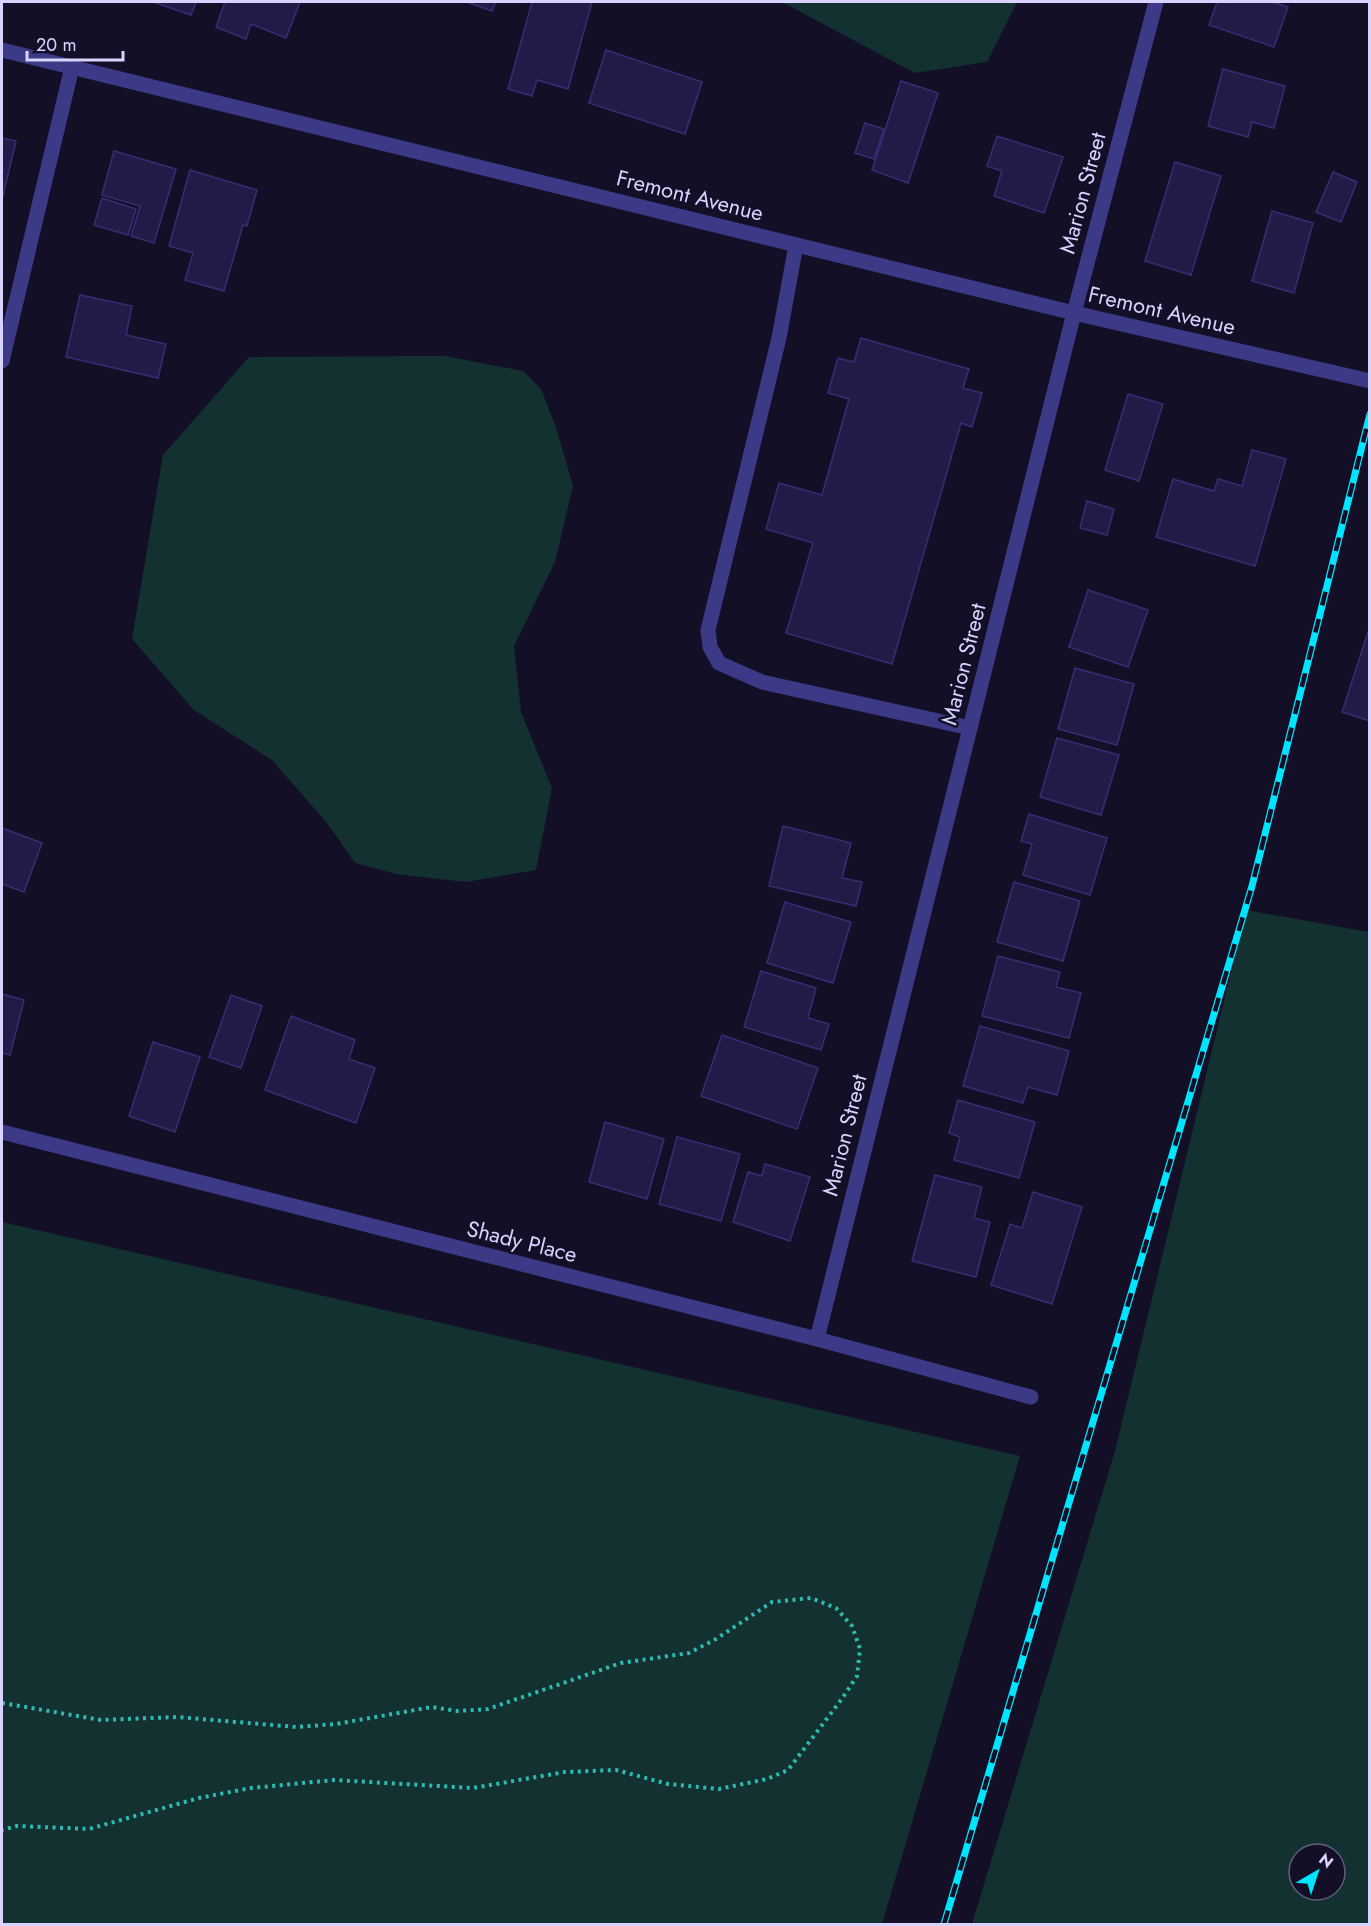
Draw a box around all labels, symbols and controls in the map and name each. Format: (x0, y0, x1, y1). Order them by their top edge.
scale bar (27, 24, 123, 62)
text: 20 m (36, 32, 76, 58)
street label: Marion Street (1050, 128, 1114, 257)
street label: Fremont Avenue (613, 161, 767, 229)
street label: Fremont Avenue (1085, 278, 1239, 342)
street label: Marion Street (932, 599, 994, 728)
street label: Marion Street (813, 1070, 875, 1199)
street label: Shady Place (464, 1212, 580, 1270)
north arrow (1287, 1842, 1347, 1902)
text: N (1314, 1848, 1338, 1874)

